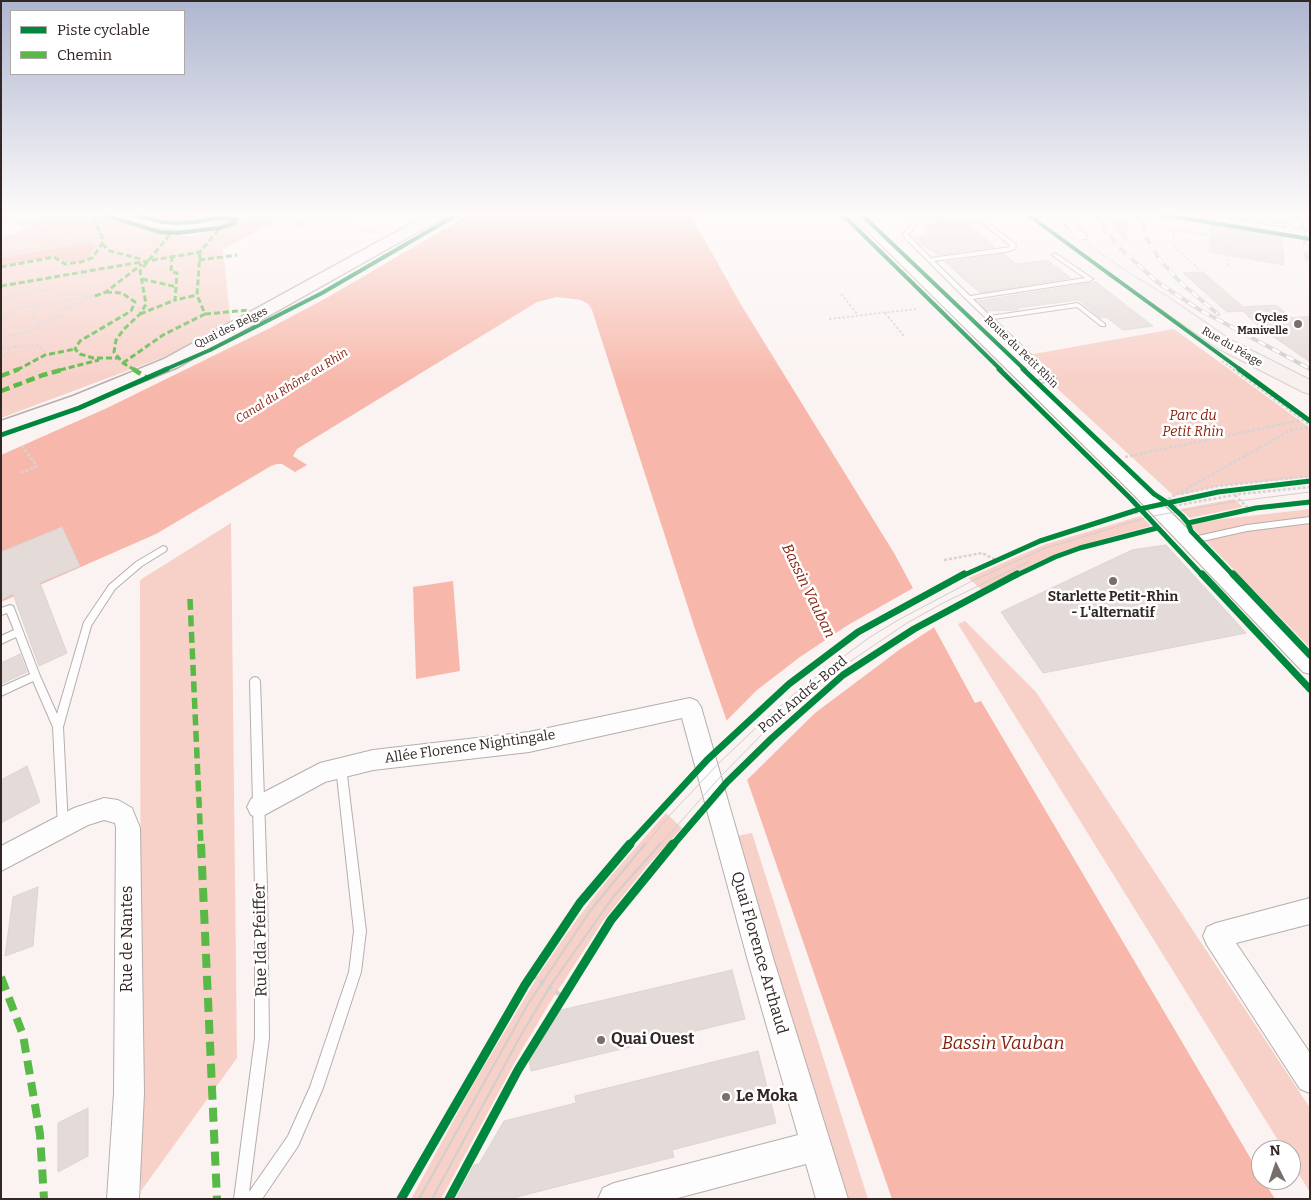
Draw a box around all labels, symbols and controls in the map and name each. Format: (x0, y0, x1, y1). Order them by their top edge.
legend (10, 10, 185, 75)
text: Piste cyclable (57, 21, 150, 39)
text: Chemin (57, 46, 112, 64)
street label: Quai des Belges (192, 305, 270, 351)
place label: Cycles Manivelle (1237, 311, 1288, 337)
street label: Route du Petit Rhin (981, 313, 1061, 391)
marker: Cycles Manivelle (1292, 318, 1304, 330)
street label: Rue du Péage (1199, 324, 1265, 370)
water label: Canal du Rhône au Rhin (233, 346, 351, 426)
park label: Parc du Petit Rhin (1162, 408, 1224, 441)
water label: Bassin Vauban (777, 541, 839, 641)
marker: Starlette Petit-Rhin - L'alternatif (1107, 575, 1119, 587)
place label: Starlette Petit-Rhin - L'alternatif (1048, 589, 1178, 622)
street label: Pont André-Bord (755, 653, 851, 737)
street label: Allée Florence Nightingale (384, 727, 556, 767)
street label: Quai Florence Arthaud (727, 869, 791, 1037)
street label: Rue Ida Pfeiffer (250, 883, 272, 997)
street label: Rue de Nantes (118, 886, 138, 992)
place label: Quai Ouest (611, 1030, 695, 1050)
water label: Bassin Vauban (942, 1033, 1064, 1055)
marker: Quai Ouest (595, 1034, 607, 1046)
place label: Le Moka (736, 1087, 798, 1107)
marker: Le Moka (720, 1091, 732, 1103)
north arrow (1251, 1140, 1301, 1190)
text: N (1269, 1142, 1281, 1159)

